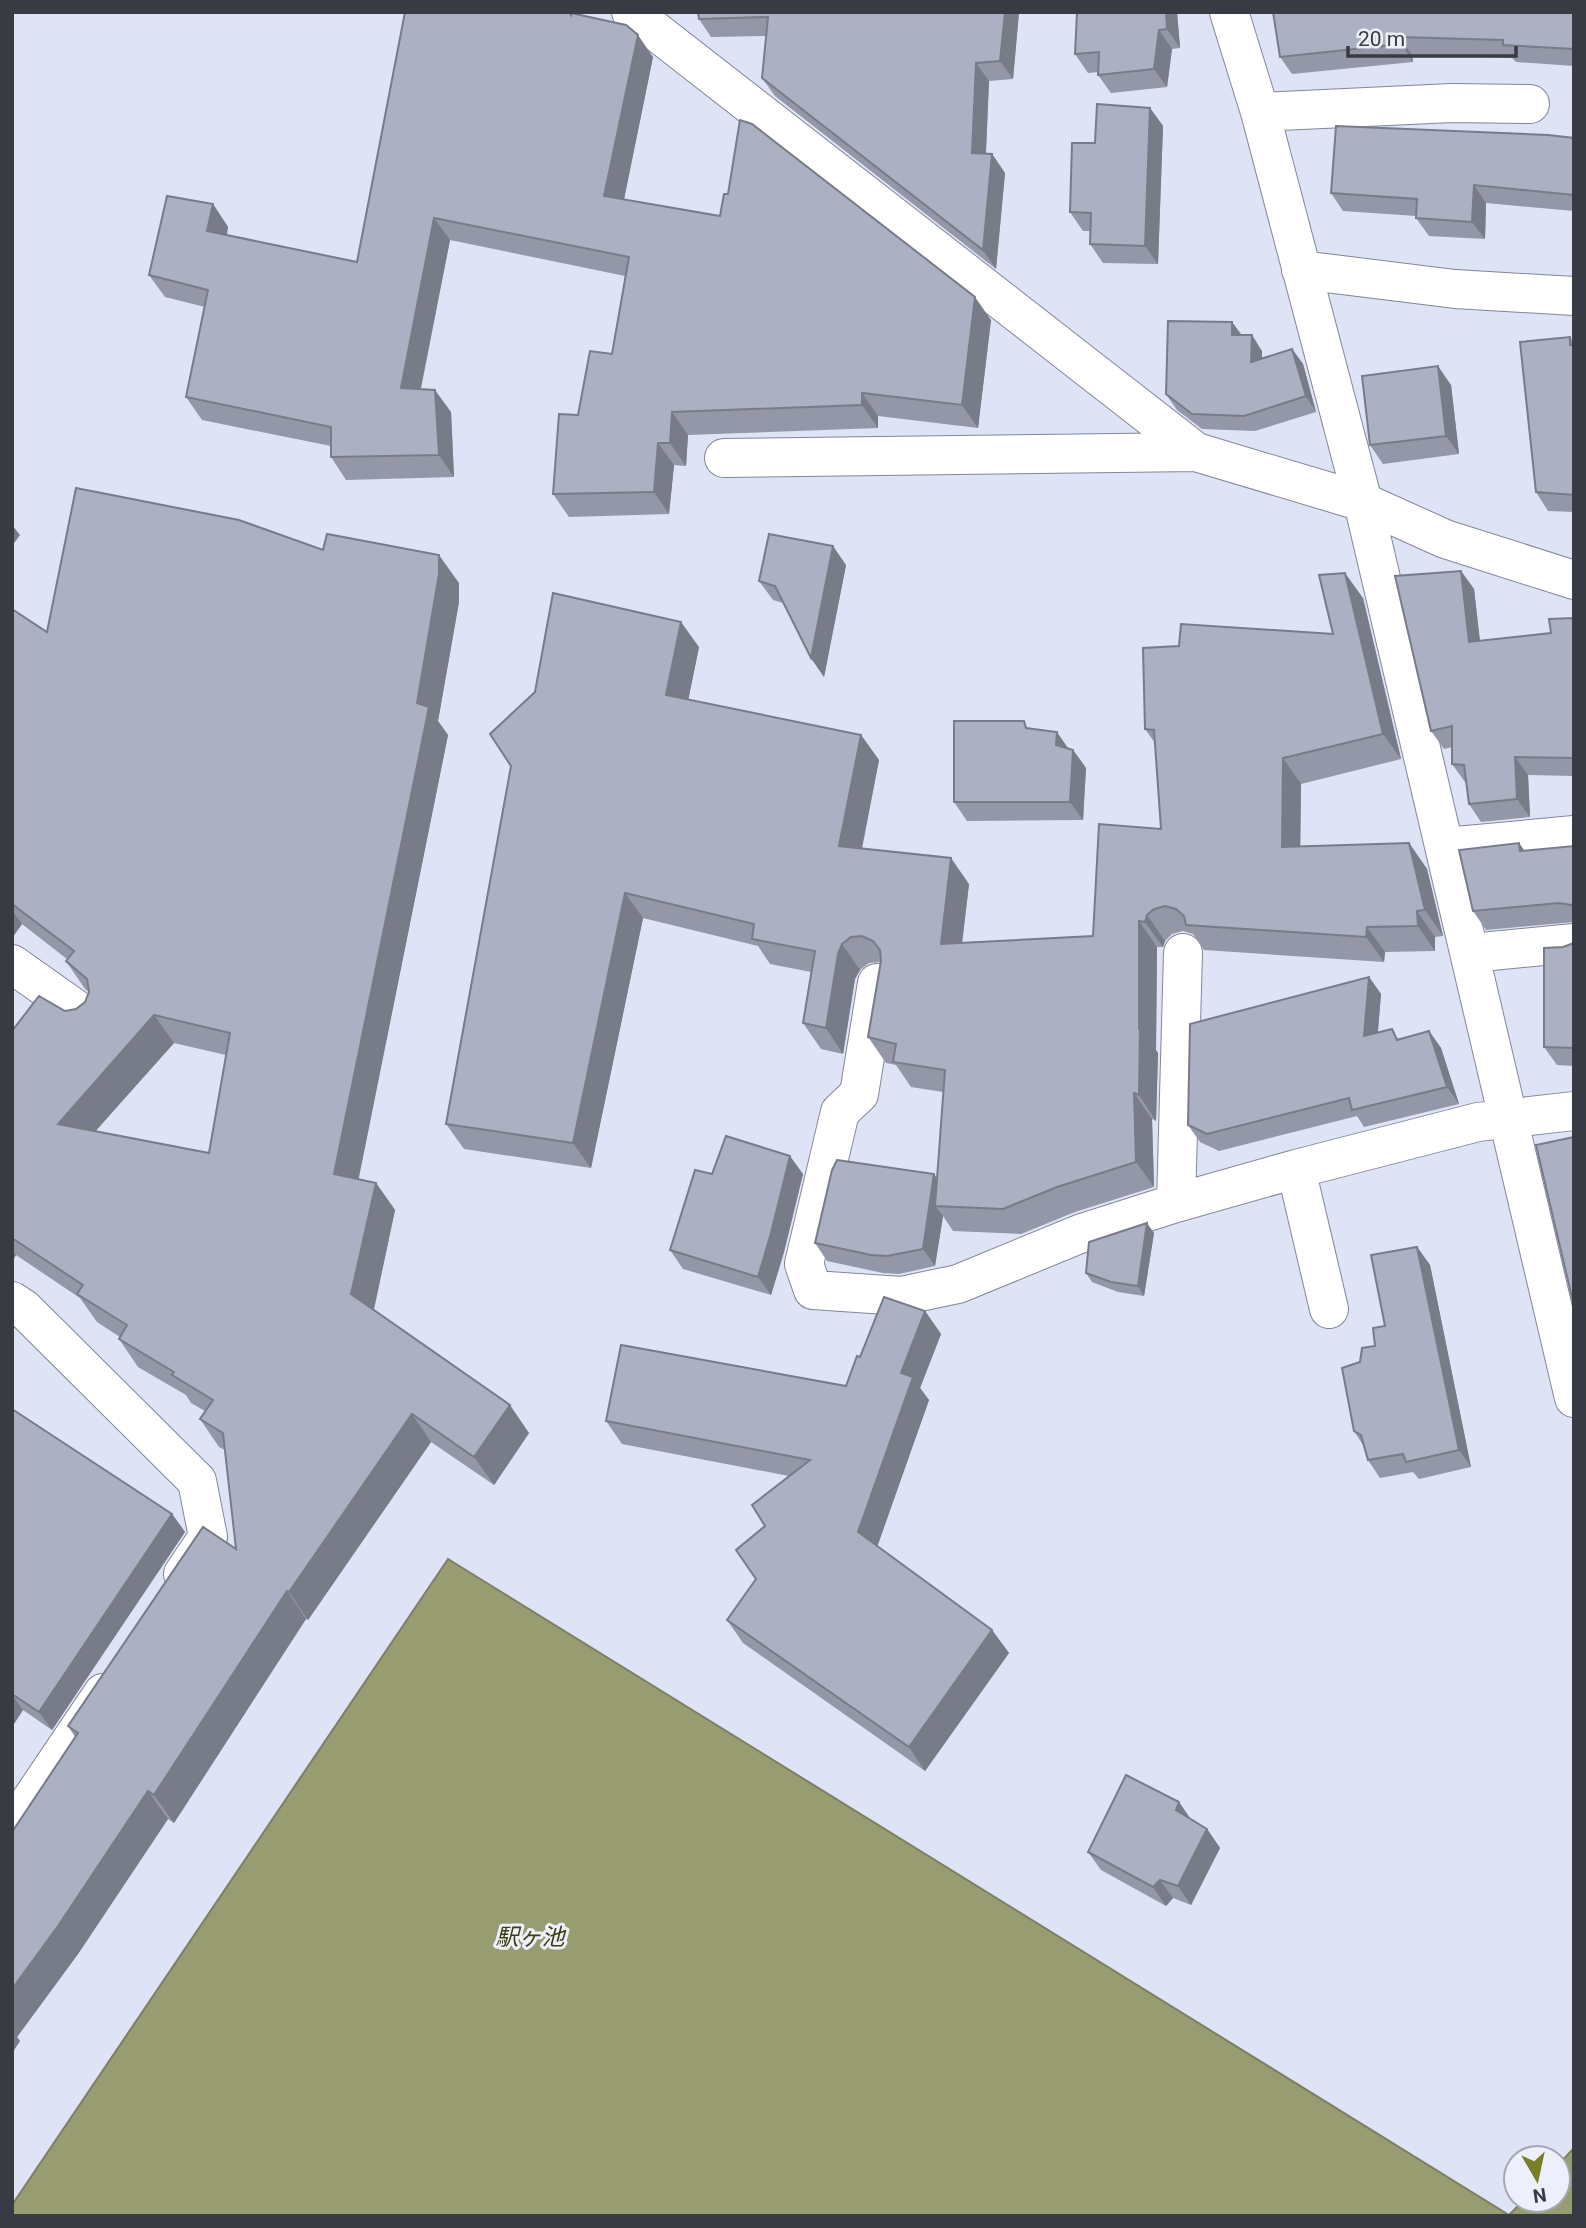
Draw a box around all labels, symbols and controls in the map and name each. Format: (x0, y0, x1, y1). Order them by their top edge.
scale bar (1348, 14, 1516, 58)
text: 20 m (1358, 27, 1405, 51)
water label: 駅ヶ池 (496, 1924, 567, 1951)
north arrow (1502, 2144, 1572, 2214)
text: N (1531, 2183, 1548, 2208)

